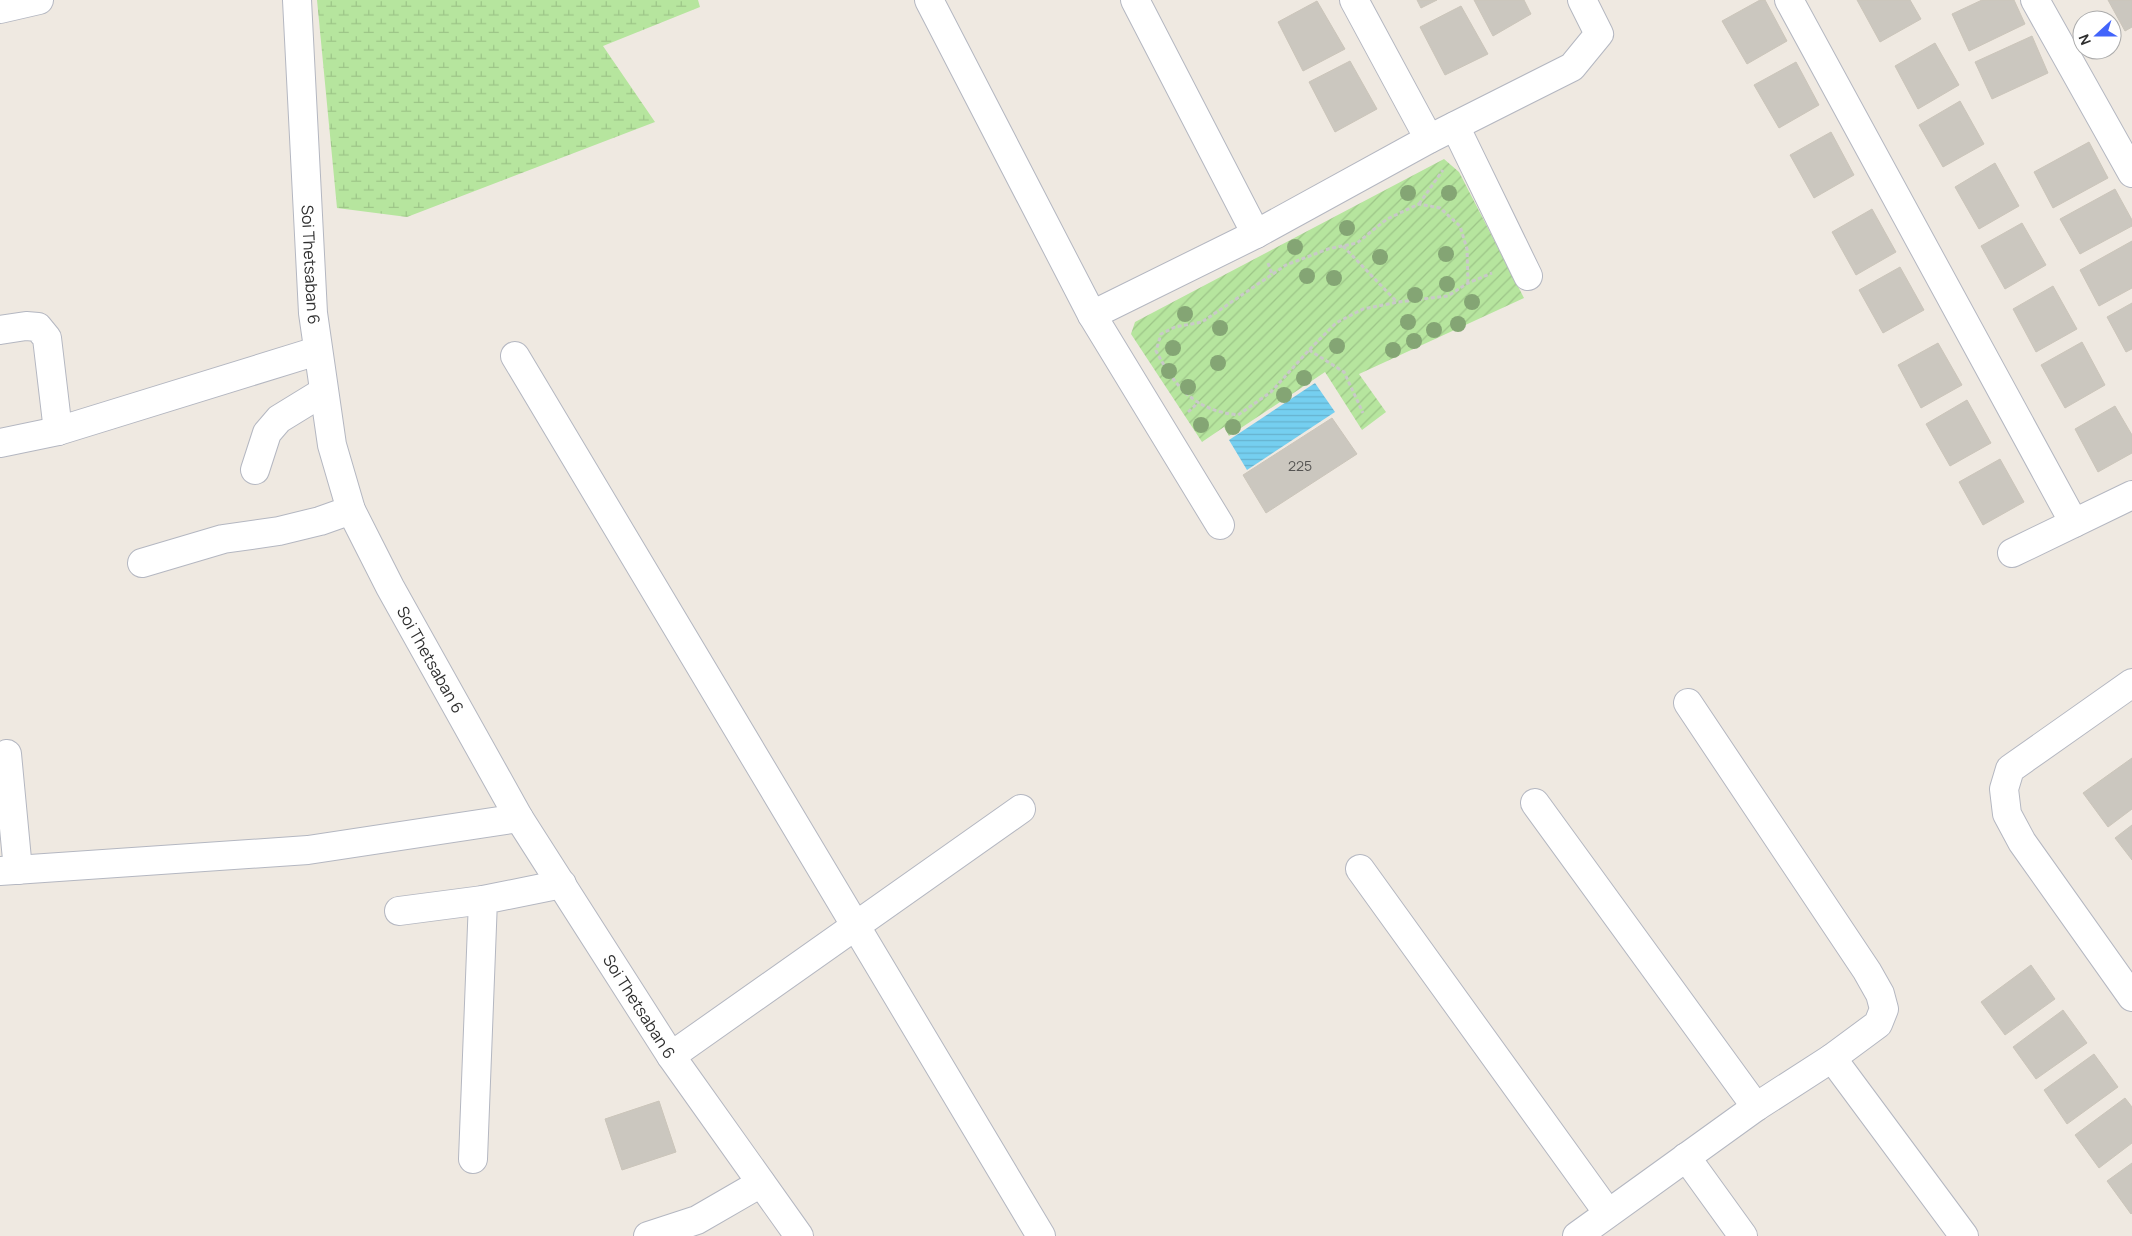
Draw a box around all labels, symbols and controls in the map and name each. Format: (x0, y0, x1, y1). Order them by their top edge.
north arrow (2072, 10, 2122, 60)
text: N (2074, 32, 2095, 48)
street label: Soi Thetsaban 6 (296, 204, 326, 326)
house number: 225 (1288, 456, 1312, 475)
street label: Soi Thetsaban 6 (392, 602, 469, 717)
street label: Soi Thetsaban 6 (598, 950, 681, 1063)

